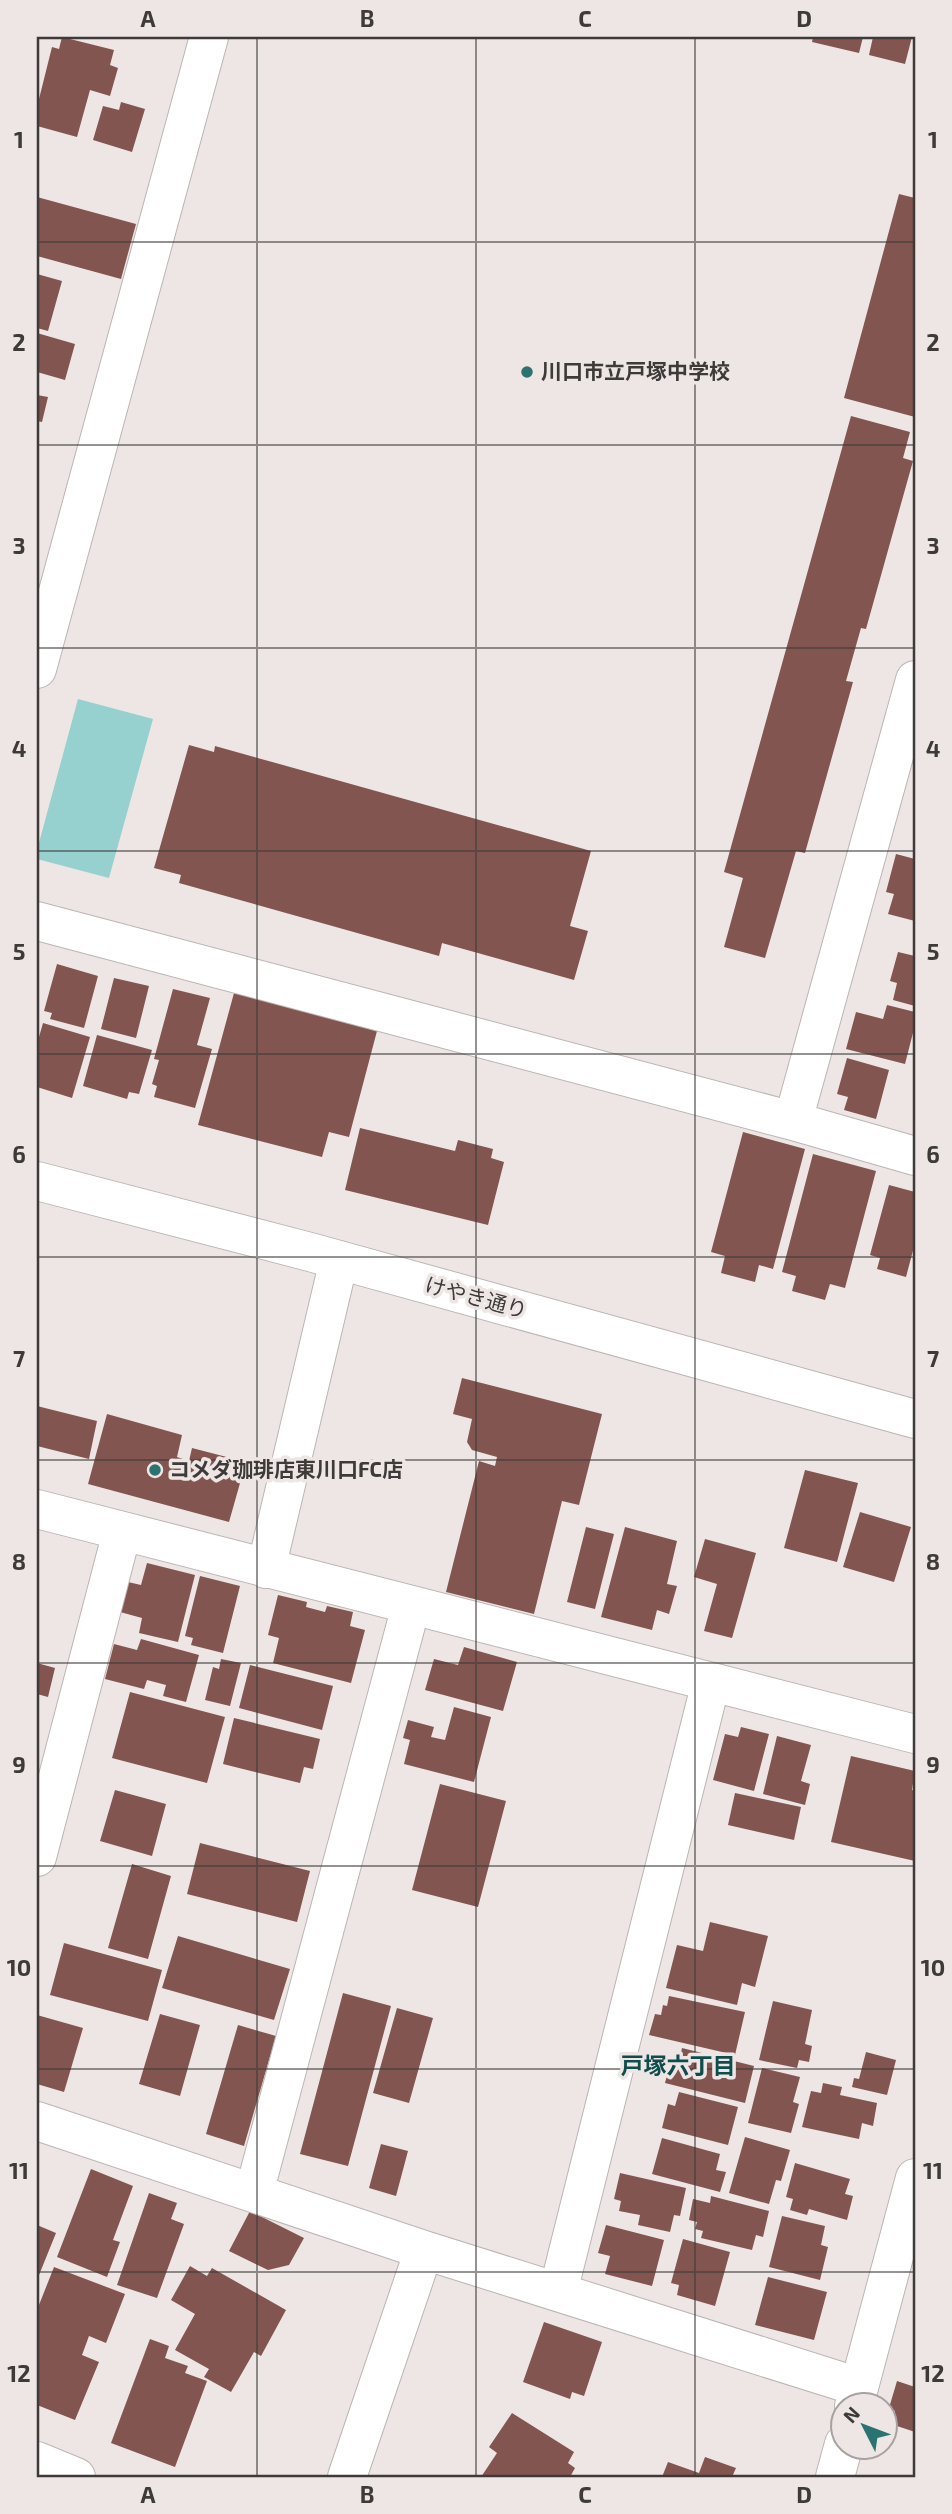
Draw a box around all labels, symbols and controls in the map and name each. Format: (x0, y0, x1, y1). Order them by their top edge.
text: A (140, 4, 156, 32)
text: B (360, 4, 374, 32)
text: C (578, 4, 592, 32)
text: D (796, 4, 812, 32)
text: 1 (14, 125, 24, 153)
text: 1 (928, 125, 938, 153)
text: 2 (12, 328, 26, 356)
text: 2 (926, 328, 940, 356)
place label: 川口市立戸塚中学校 (541, 358, 730, 383)
marker: 川口市立戸塚中学校 (519, 364, 535, 380)
text: 3 (12, 531, 26, 559)
text: 3 (926, 531, 940, 559)
text: 4 (12, 734, 26, 762)
text: 4 (926, 734, 940, 762)
text: 5 (13, 937, 25, 965)
text: 5 (927, 937, 939, 965)
text: 6 (12, 1140, 26, 1168)
text: 6 (926, 1140, 940, 1168)
street label: けやき通り (422, 1271, 530, 1322)
text: 7 (13, 1344, 25, 1372)
text: 7 (927, 1344, 939, 1372)
place label: コメダ珈琲店東川口FC店 (169, 1456, 403, 1481)
marker: コメダ珈琲店東川口FC店 (147, 1462, 163, 1478)
text: 8 (12, 1547, 26, 1575)
text: 8 (926, 1547, 940, 1575)
text: 9 (12, 1750, 26, 1778)
text: 9 (926, 1750, 940, 1778)
text: 10 (7, 1953, 31, 1981)
text: 10 (921, 1953, 945, 1981)
district label: 戸塚六丁目 (621, 2051, 736, 2079)
text: 11 (9, 2156, 29, 2184)
text: 11 (923, 2156, 943, 2184)
text: 12 (7, 2359, 31, 2387)
text: 12 (921, 2359, 945, 2387)
north arrow (830, 2392, 900, 2462)
text: N (838, 2401, 864, 2427)
text: A (140, 2480, 156, 2508)
text: B (360, 2480, 374, 2508)
text: C (578, 2480, 592, 2508)
text: D (796, 2480, 812, 2508)

